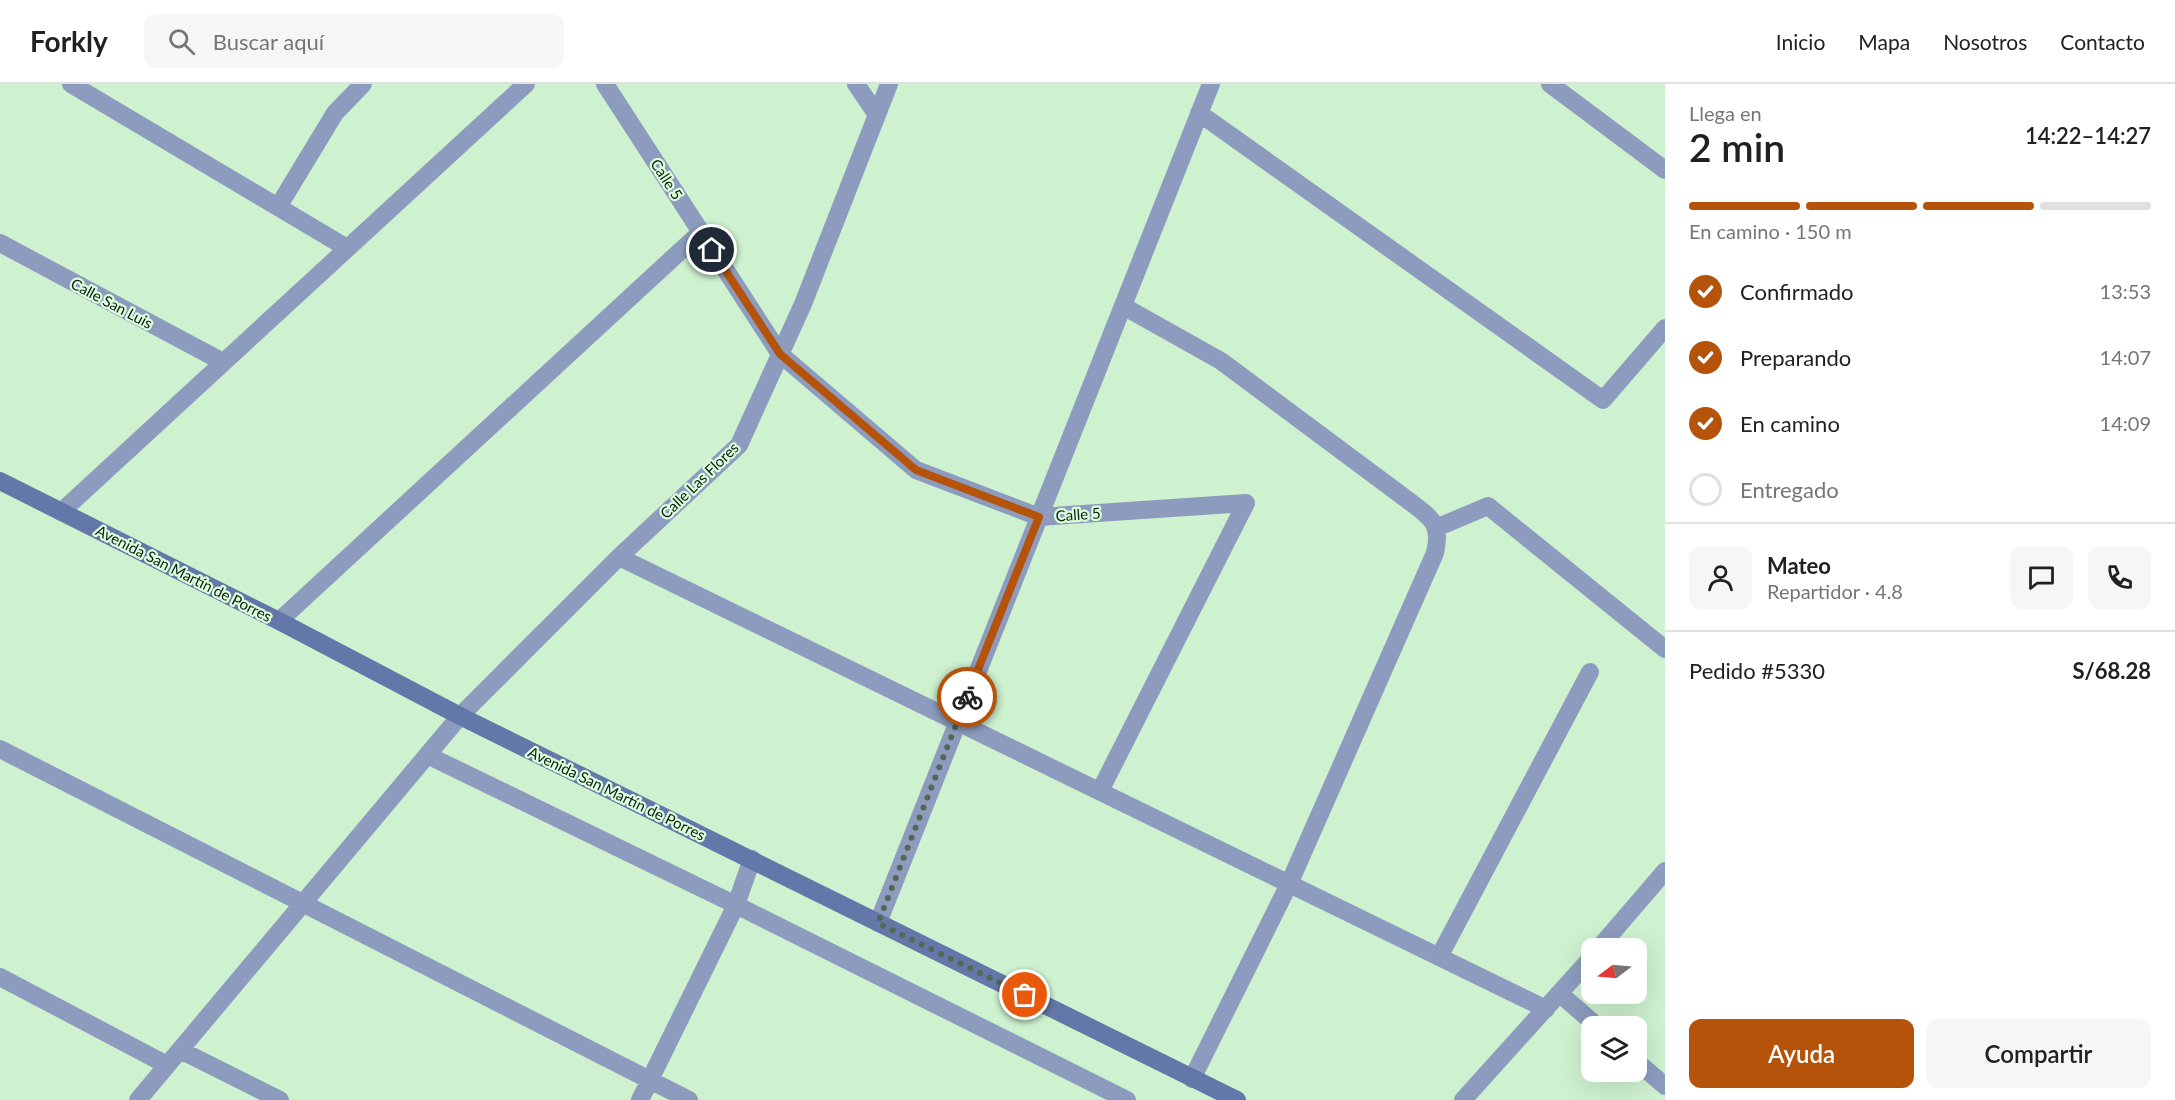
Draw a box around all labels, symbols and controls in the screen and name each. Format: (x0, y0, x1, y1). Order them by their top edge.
search box (144, 14, 564, 68)
text: Forkly (30, 24, 108, 58)
icon: search (165, 25, 198, 58)
text: Buscar aquí (213, 28, 324, 55)
text: Inicio (1776, 29, 1825, 54)
text: Mapa (1858, 29, 1910, 54)
text: Nosotros (1943, 29, 2027, 54)
text: Contacto (2060, 29, 2145, 54)
text: Llega en (1689, 101, 1762, 125)
text: 14:22–14:27 (2025, 122, 2151, 149)
text: 2 min (1689, 124, 1785, 170)
street label: Calle 5 (647, 155, 687, 203)
text: En camino · 150 m (1689, 219, 1852, 243)
pin (686, 224, 737, 275)
icon: home (695, 233, 728, 266)
street label: Calle San Luis (68, 274, 156, 332)
icon: check (1689, 275, 1722, 308)
text: Confirmado (1740, 278, 1853, 305)
text: 13:53 (2100, 279, 2151, 303)
icon: check (1689, 341, 1722, 374)
text: Preparando (1740, 344, 1851, 371)
text: 14:07 (2100, 345, 2151, 369)
icon: check (1689, 407, 1722, 440)
text: En camino (1740, 410, 1840, 437)
text: 14:09 (2100, 411, 2151, 435)
street label: Calle Las Flores (656, 438, 742, 522)
text: Entregado (1740, 476, 1839, 503)
street label: Calle 5 (1055, 503, 1101, 525)
street label: Avenida San Martín de Porres (93, 521, 275, 625)
button: person (1689, 546, 1752, 609)
button: chat (2010, 546, 2073, 609)
button: phone (2088, 546, 2151, 609)
text: Mateo (1767, 552, 1831, 579)
text: Repartidor · 4.8 (1767, 579, 1903, 603)
text: Pedido #5330 (1689, 657, 1825, 684)
text: S/68.28 (2072, 657, 2151, 684)
courier (937, 667, 997, 727)
icon: bike (951, 681, 984, 714)
street label: Avenida San Martín de Porres (526, 742, 708, 844)
north arrow (1581, 938, 1647, 1004)
map controls (1581, 938, 1647, 1082)
pin (999, 969, 1050, 1020)
icon: bag (1008, 978, 1041, 1011)
button: layers (1581, 1016, 1647, 1082)
button: Ayuda (1689, 1019, 1914, 1088)
button: Compartir (1926, 1019, 2151, 1088)

